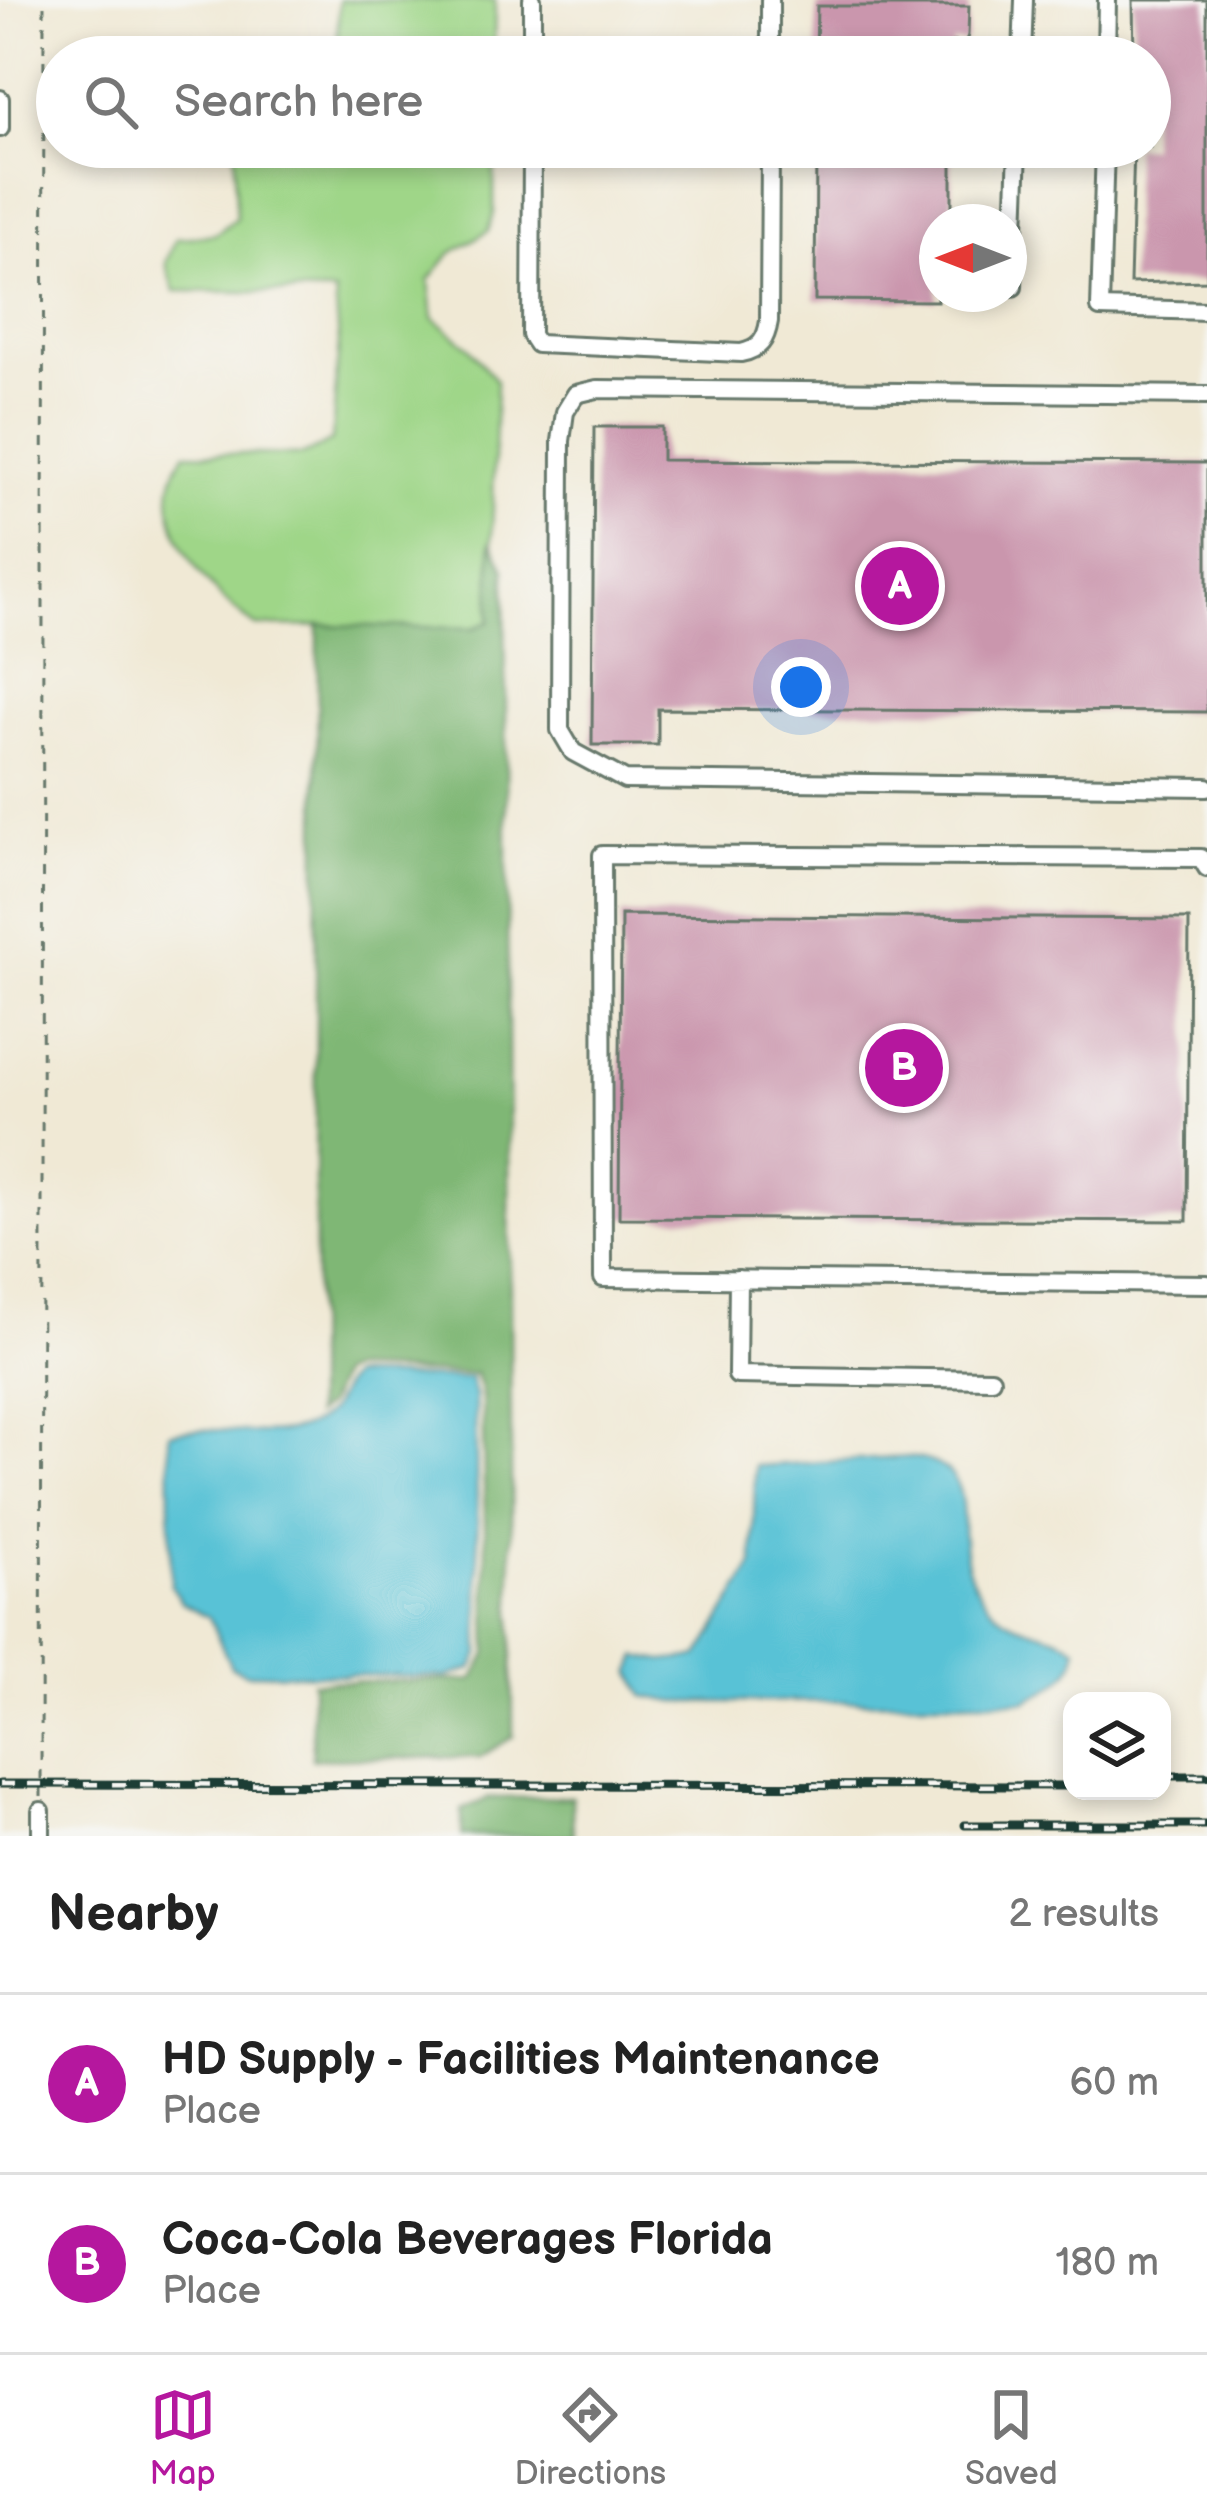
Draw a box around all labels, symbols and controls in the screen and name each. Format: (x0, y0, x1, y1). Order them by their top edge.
search box (36, 36, 1171, 168)
icon: search (78, 69, 144, 135)
text: Search here (174, 75, 423, 130)
north arrow (919, 204, 1027, 312)
pin: A (861, 541, 939, 631)
your location (771, 657, 831, 717)
pin: B (865, 1023, 943, 1113)
map controls (1063, 1692, 1171, 1800)
button: layers (1063, 1692, 1171, 1800)
text: Nearby (48, 1884, 219, 1945)
text: 2 results (1008, 1891, 1159, 1938)
text: HD Supply - Facilities Maintenance (162, 2033, 880, 2088)
text: A (75, 2060, 99, 2107)
text: 60 m (1069, 2060, 1159, 2107)
text: Place (162, 2088, 261, 2135)
text: Coca-Cola Beverages Florida (162, 2213, 773, 2268)
text: B (73, 2240, 101, 2287)
text: 180 m (1055, 2240, 1159, 2287)
text: Place (162, 2268, 261, 2315)
tab: Map (149, 2382, 216, 2494)
tab: Directions (514, 2382, 666, 2494)
tab: Saved (965, 2382, 1058, 2494)

